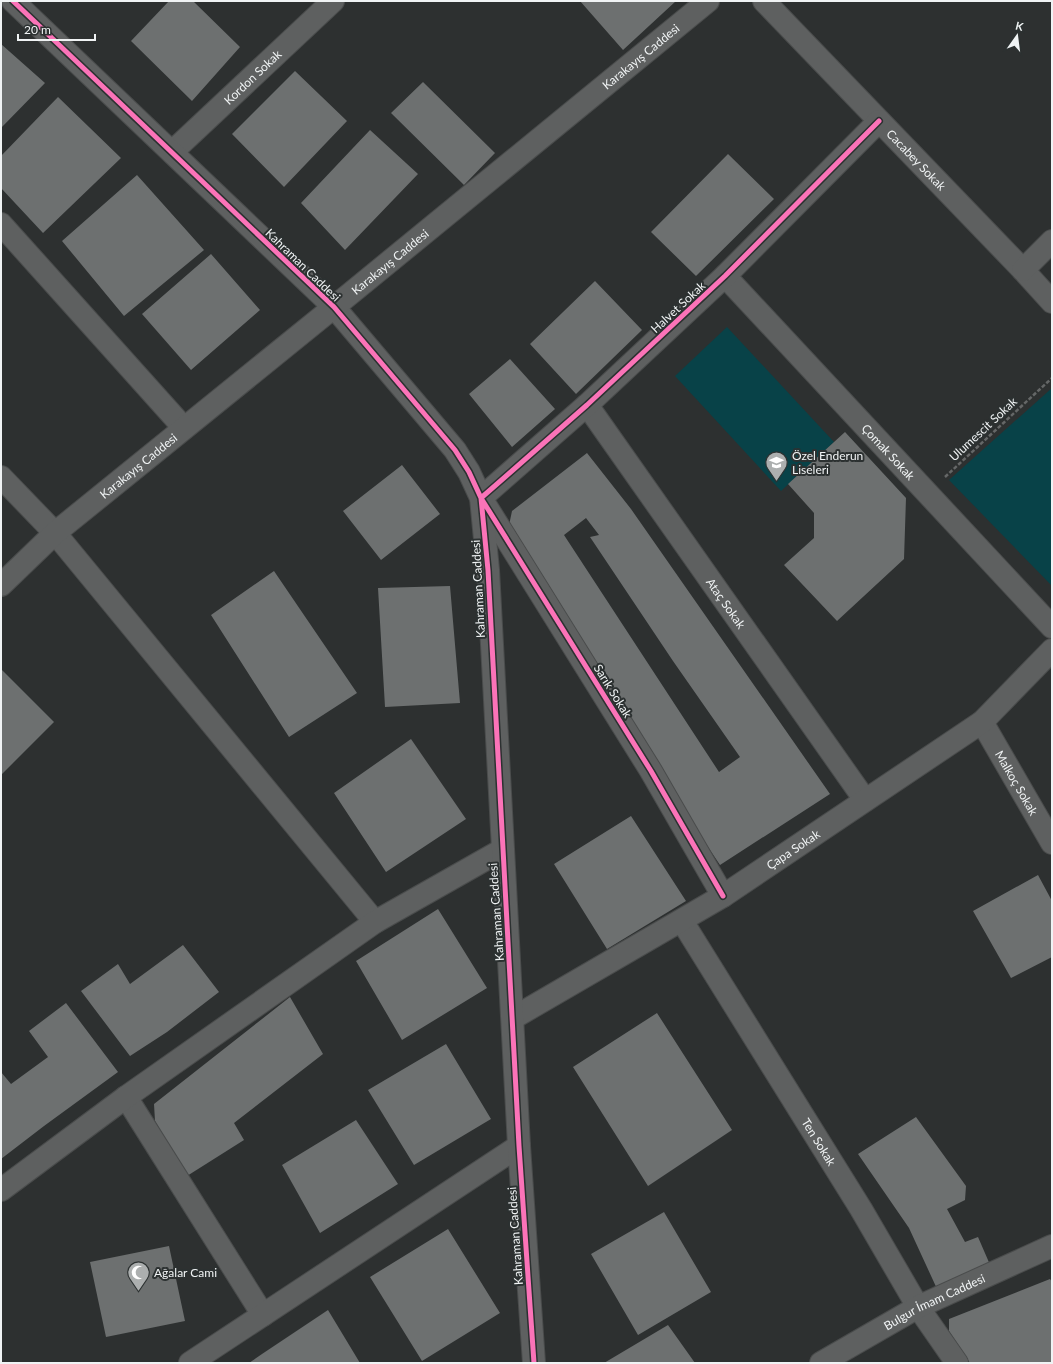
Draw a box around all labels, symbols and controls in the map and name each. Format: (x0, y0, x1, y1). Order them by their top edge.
scale bar (18, 16, 95, 42)
north arrow (997, 16, 1037, 56)
text: K (1014, 19, 1025, 33)
street label: Karakayış Caddesi (599, 20, 682, 92)
text: 20 m (24, 22, 51, 37)
street label: Kordon Sokak (220, 46, 285, 107)
street label: Cacabey Sokak (884, 126, 950, 194)
street label: Kahraman Caddesi (262, 225, 344, 305)
street label: Karakayış Caddesi (348, 225, 431, 297)
street label: Halvet Sokak (648, 277, 709, 336)
street label: Ulumescit Sokak (946, 393, 1021, 464)
street label: Çomak Sokak (859, 420, 919, 483)
street label: Karakayış Caddesi (96, 430, 180, 501)
place label: Özel Enderun Liseleri (792, 448, 863, 477)
school or university icon: Özel Enderun Liseleri (764, 449, 790, 482)
street label: Kahraman Caddesi (468, 539, 488, 638)
street label: Ataç Sokak (703, 575, 750, 632)
street label: Sarık Sokak (591, 661, 636, 721)
street label: Malkoç Sokak (992, 747, 1042, 819)
street label: Çapa Sokak (763, 825, 823, 872)
street label: Kahraman Caddesi (485, 862, 507, 962)
street label: Ten Sokak (799, 1115, 840, 1169)
street label: Kahraman Caddesi (504, 1186, 526, 1286)
mosque icon: Ağalar Cami (125, 1259, 151, 1292)
place label: Ağalar Cami (154, 1265, 217, 1280)
street label: Bulgur İmam Caddesi (881, 1270, 987, 1333)

